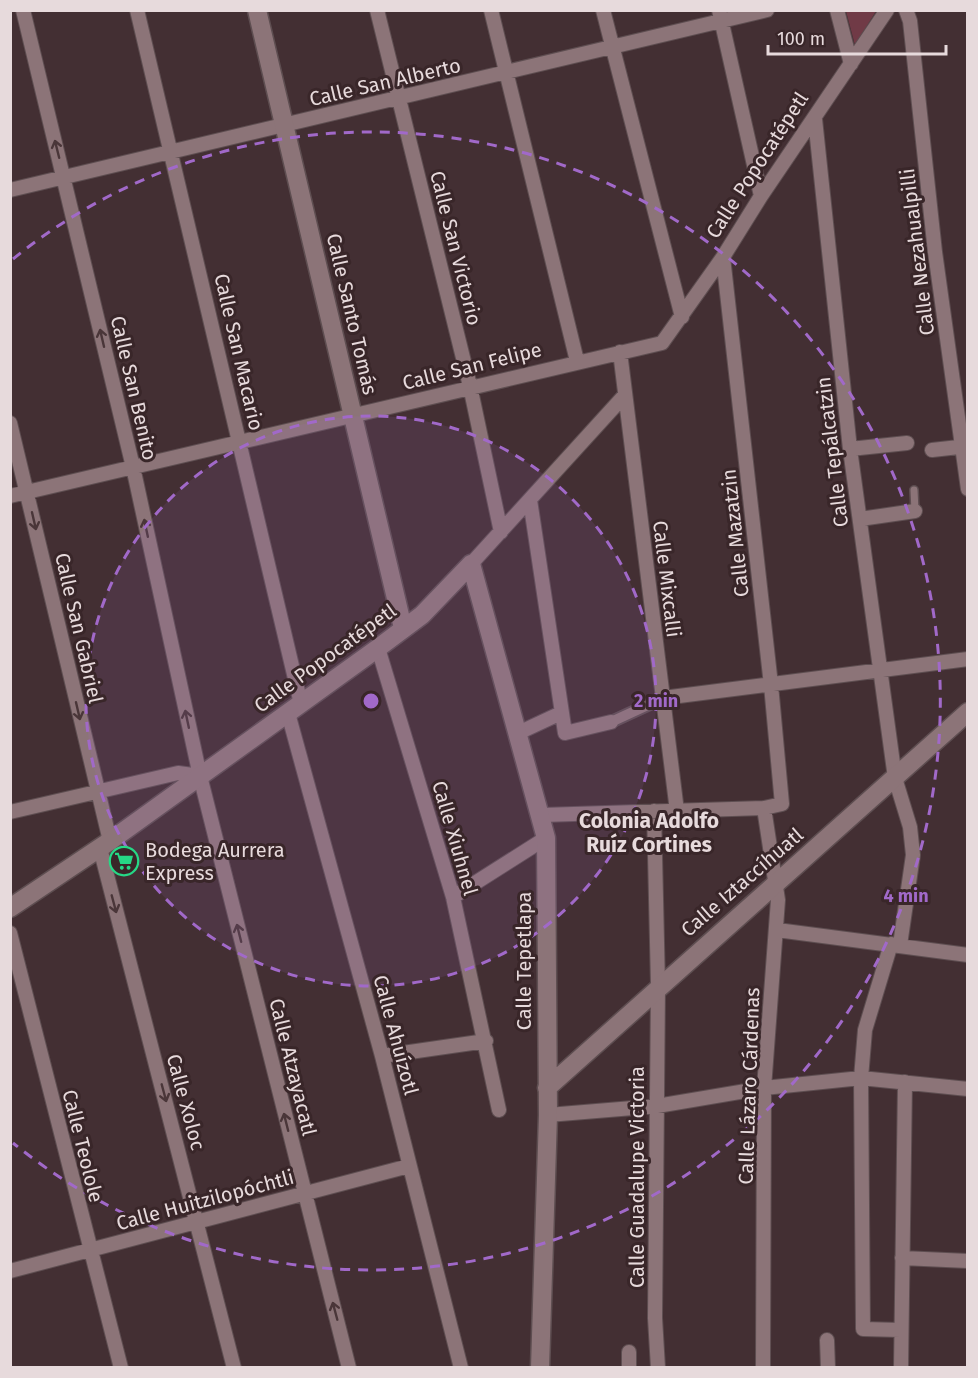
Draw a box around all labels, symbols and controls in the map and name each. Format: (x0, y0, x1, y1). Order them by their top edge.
scale bar (768, 18, 946, 56)
text: 100 m (777, 28, 825, 50)
street label: Calle San Alberto (307, 53, 463, 111)
street label: Calle Popocatépetl (701, 87, 813, 243)
one-way arrow (51, 140, 63, 159)
street label: Calle Nezahualpilli (895, 167, 939, 337)
street label: Calle San Victorio (425, 168, 487, 328)
street label: Calle Santo Tomás (322, 231, 382, 397)
street label: Calle San Macario (209, 271, 269, 433)
street label: Calle San Benito (106, 314, 162, 462)
one-way arrow (96, 329, 108, 348)
street label: Calle San Felipe (400, 337, 544, 395)
street label: Calle Tepálcatzin (811, 375, 853, 529)
street label: Calle Mazatzin (716, 468, 754, 598)
one-way arrow (28, 511, 40, 530)
one-way arrow (140, 519, 151, 539)
street label: Calle Mixcalli (648, 519, 686, 639)
street label: Calle San Gabriel (50, 550, 108, 706)
street label: Calle Popocatépetl (249, 598, 401, 718)
text: 2 min (634, 690, 678, 712)
centre of rings (361, 691, 381, 711)
one-way arrow (73, 701, 85, 720)
one-way arrow (181, 710, 193, 729)
street label: Calle Xiuhnel (427, 778, 483, 898)
district label: Colonia Adolfo Ruíz Cortines (579, 808, 719, 858)
street label: Calle Iztaccíhuatl (676, 822, 808, 942)
place label: Bodega Aurrera Express (145, 838, 285, 885)
supermarket icon: Bodega Aurrera Express (108, 845, 140, 877)
text: 4 min (883, 885, 929, 907)
street label: Calle Tepetlapa (512, 892, 536, 1030)
one-way arrow (109, 895, 121, 914)
one-way arrow (232, 924, 244, 943)
street label: Calle Ahuízotl (368, 972, 424, 1098)
street label: Calle Lázaro Cárdenas (734, 987, 764, 1185)
street label: Calle Atzayacatl (264, 996, 322, 1138)
street label: Calle Xoloc (162, 1051, 210, 1153)
street label: Calle Guadalupe Victoria (625, 1066, 649, 1288)
one-way arrow (159, 1083, 170, 1102)
street label: Calle Teolole (57, 1087, 109, 1205)
one-way arrow (280, 1113, 292, 1132)
street label: Calle Huitzilopóchtli (114, 1165, 296, 1235)
one-way arrow (328, 1302, 340, 1321)

